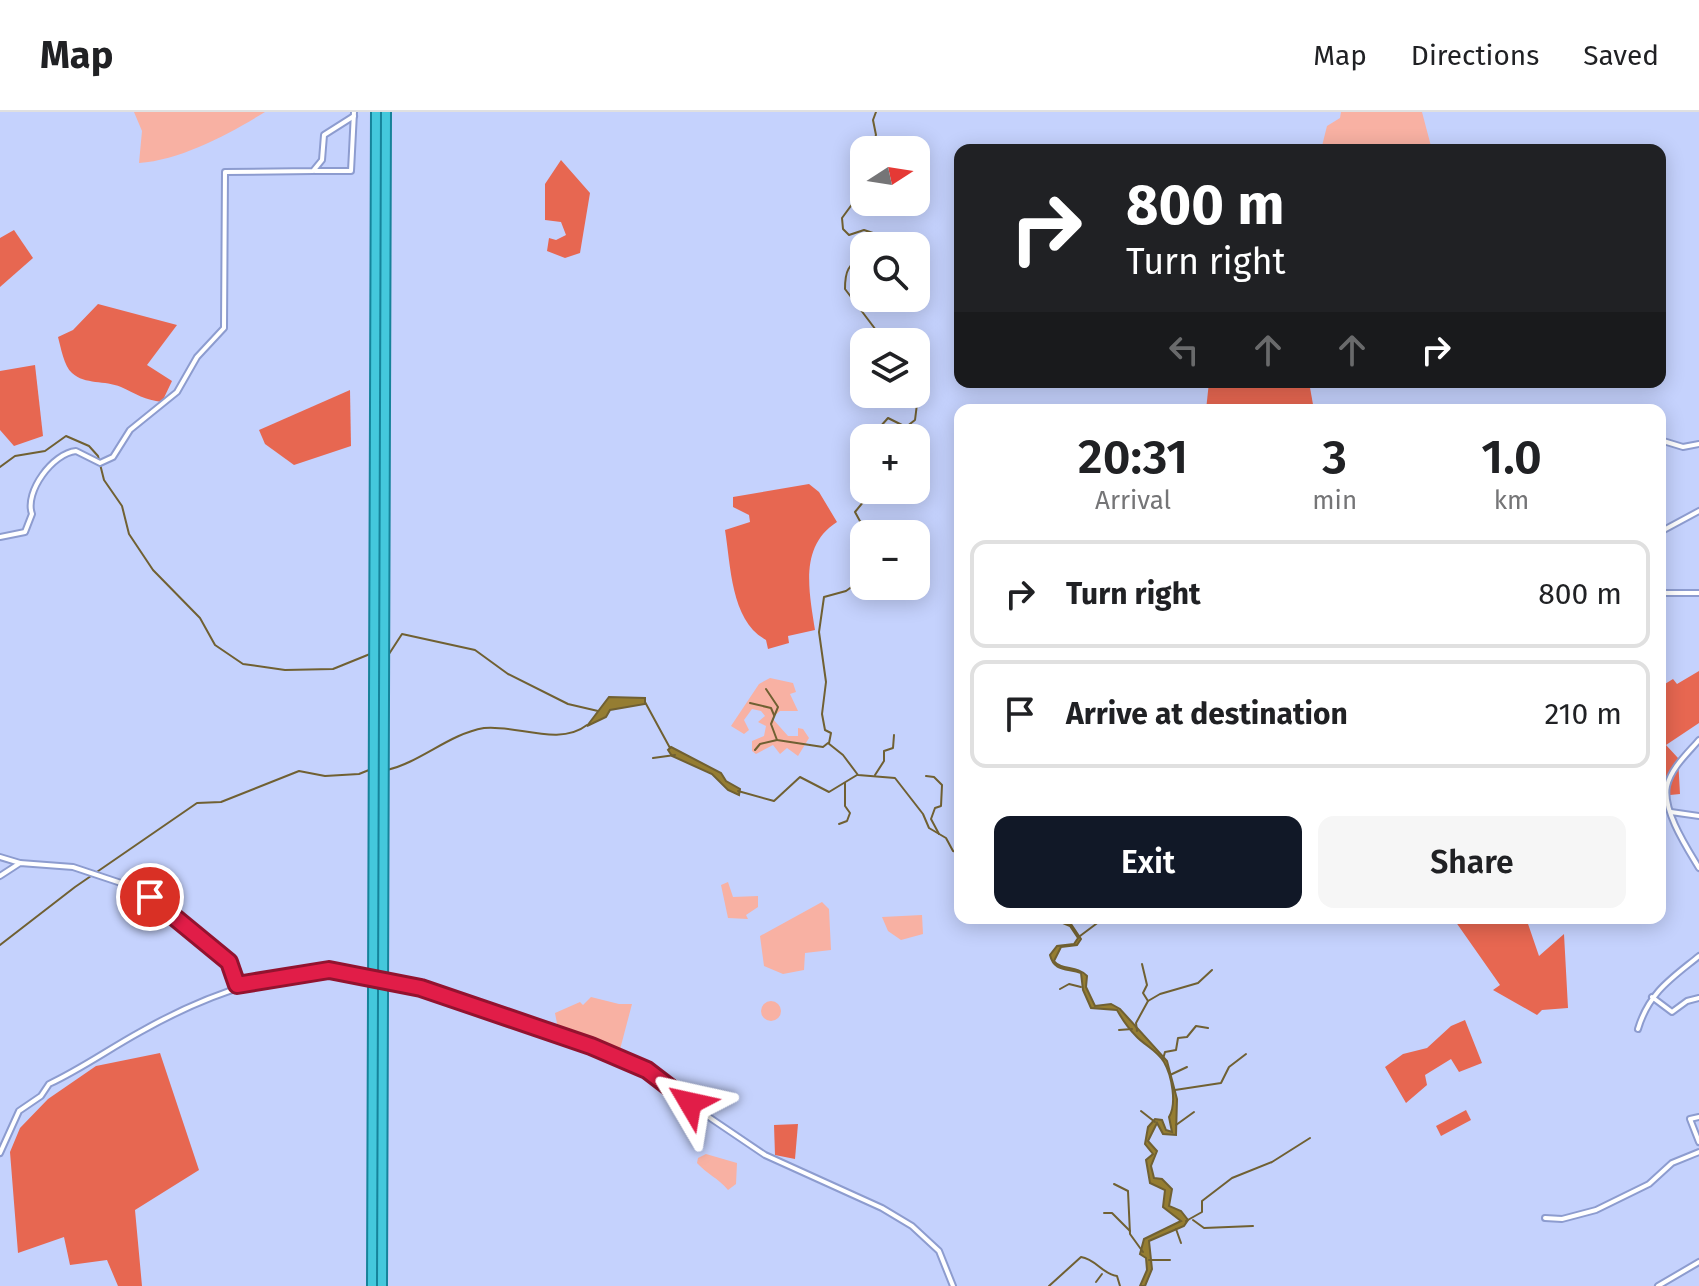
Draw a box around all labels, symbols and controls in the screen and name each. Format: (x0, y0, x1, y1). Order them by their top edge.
text: Map (40, 32, 113, 78)
text: Map (1313, 39, 1367, 72)
text: Directions (1411, 39, 1539, 72)
text: Saved (1583, 39, 1659, 72)
north arrow (850, 136, 930, 216)
map controls (850, 136, 930, 600)
text: 800 m (1126, 172, 1285, 239)
icon: right (994, 176, 1098, 280)
button: search (850, 232, 930, 312)
text: Turn right (1126, 240, 1286, 284)
button: layers (850, 328, 930, 408)
icon: left (1162, 328, 1206, 372)
icon: ahead (1246, 328, 1290, 372)
icon: ahead (1330, 328, 1374, 372)
icon: right (1414, 328, 1458, 372)
button: + (850, 424, 930, 504)
text: 20:31 (1078, 428, 1188, 486)
text: 3 (1322, 428, 1347, 486)
text: 1.0 (1481, 428, 1542, 486)
text: Arrival (1095, 485, 1171, 516)
text: min (1312, 485, 1357, 516)
text: km (1494, 485, 1529, 516)
button: − (850, 520, 930, 600)
icon: right (998, 572, 1042, 616)
text: Turn right (1066, 576, 1201, 612)
text: 800 m (1538, 576, 1622, 612)
icon: arrive (998, 692, 1042, 736)
text: Arrive at destination (1066, 696, 1348, 732)
text: 210 m (1545, 696, 1622, 732)
button: Exit (994, 816, 1302, 908)
button: Share (1318, 816, 1626, 908)
pin (116, 863, 184, 931)
icon: arrive (128, 875, 172, 919)
position arrow (648, 1061, 732, 1145)

